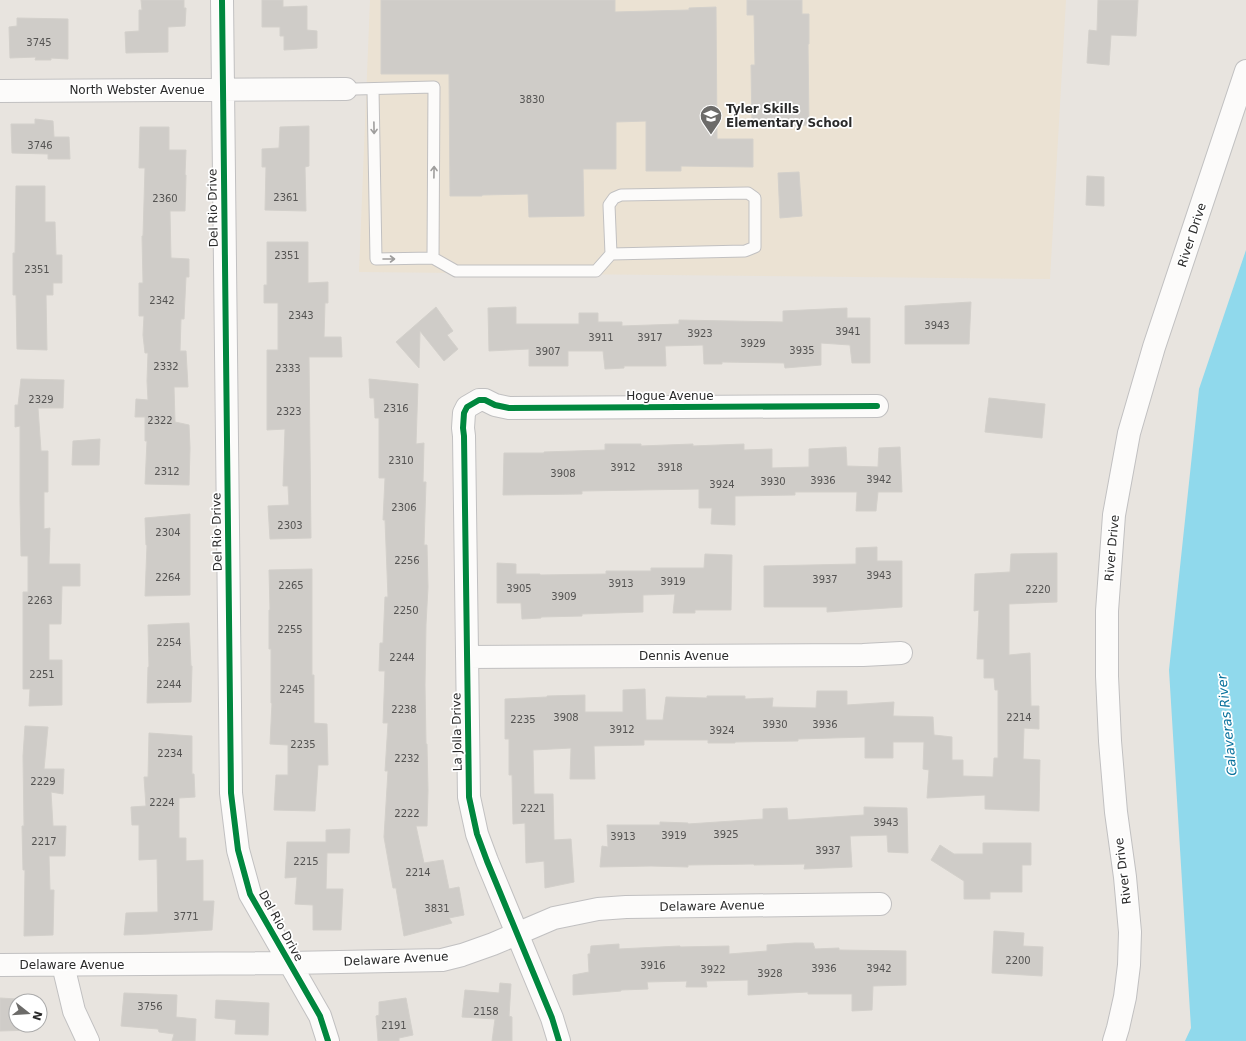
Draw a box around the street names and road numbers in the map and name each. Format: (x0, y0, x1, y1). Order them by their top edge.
street label: North Webster Avenue (69, 83, 205, 97)
street label: Del Rio Drive (205, 169, 221, 247)
street label: River Drive (1175, 201, 1209, 269)
street label: Hogue Avenue (626, 389, 714, 403)
street label: Del Rio Drive (209, 493, 225, 571)
street label: River Drive (1102, 514, 1122, 582)
street label: Dennis Avenue (639, 649, 729, 663)
street label: La Jolla Drive (449, 693, 465, 771)
street label: River Drive (1112, 837, 1134, 905)
street label: Del Rio Drive (256, 888, 306, 964)
street label: Delaware Avenue (659, 898, 765, 914)
street label: Delaware Avenue (343, 949, 449, 969)
street label: Delaware Avenue (20, 958, 124, 972)

